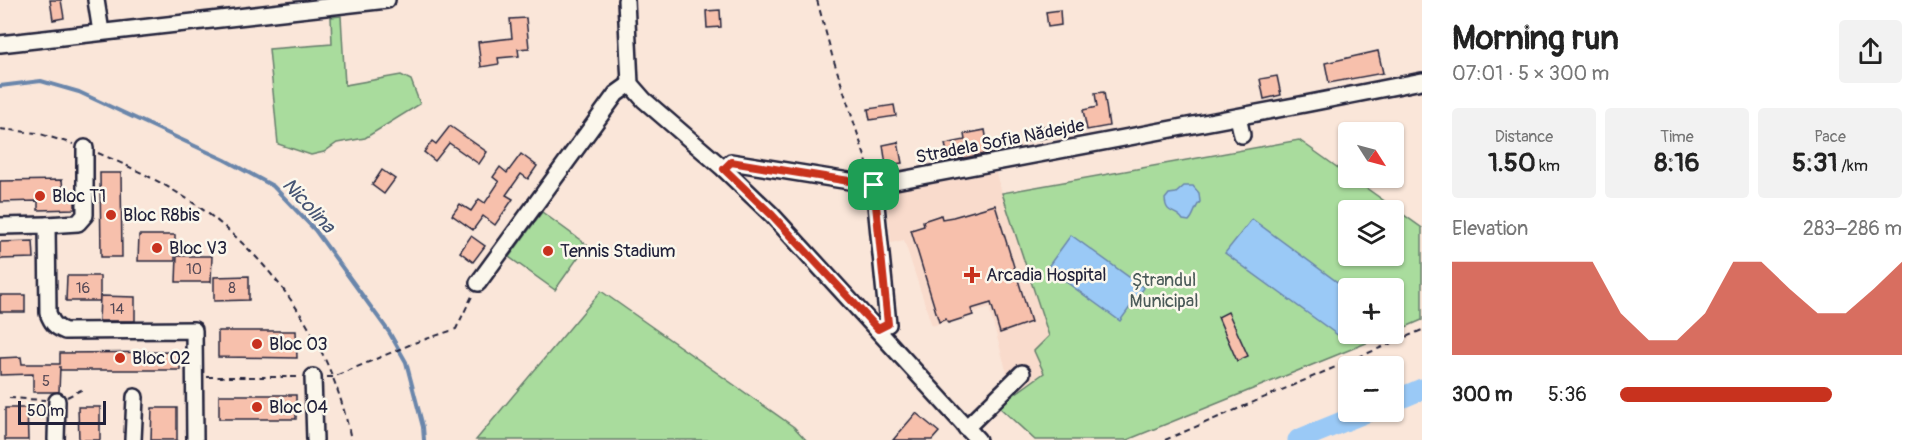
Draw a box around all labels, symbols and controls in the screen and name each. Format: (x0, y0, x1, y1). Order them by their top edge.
text: Morning run (1452, 18, 1619, 59)
button: share (1839, 20, 1902, 83)
text: 07:01 · 5 × 300 m (1452, 61, 1609, 86)
street label: Stradela Sofia Nădejde (914, 114, 1086, 169)
north arrow (1338, 122, 1404, 188)
map controls (1338, 122, 1404, 422)
text: Distance (1495, 127, 1553, 147)
text: Time (1660, 127, 1694, 147)
text: Pace (1814, 127, 1846, 147)
text: 1.50 (1488, 147, 1536, 179)
text: 8:16 (1654, 147, 1700, 179)
text: 5:31 (1792, 147, 1838, 179)
text: km (1536, 156, 1560, 176)
text: /km (1838, 156, 1868, 176)
pin (848, 159, 899, 210)
icon: arrive (857, 168, 890, 201)
water label: Nicolina (277, 172, 342, 240)
place label: Bloc T1 (52, 185, 106, 208)
marker: Bloc T1 (33, 189, 47, 203)
button: layers (1338, 200, 1404, 266)
place label: Bloc R8bis (123, 204, 200, 227)
marker: Bloc R8bis (104, 208, 118, 222)
text: Elevation (1452, 216, 1528, 241)
text: 283–286 m (1803, 216, 1902, 241)
place label: Bloc V3 (169, 237, 227, 260)
place label: Tennis Stadium (560, 240, 676, 263)
marker: Bloc V3 (150, 241, 164, 255)
marker: Tennis Stadium (541, 244, 555, 258)
house number: 10 (186, 260, 202, 279)
place label: Arcadia Hospital (986, 264, 1107, 287)
marker: Arcadia Hospital (963, 266, 981, 284)
park label: Ștrandul Municipal (1130, 269, 1198, 313)
button: + (1338, 278, 1404, 344)
house number: 16 (76, 279, 90, 298)
house number: 8 (228, 279, 236, 298)
house number: 14 (110, 300, 125, 319)
place label: Bloc O3 (269, 333, 328, 356)
marker: Bloc O3 (250, 337, 264, 351)
place label: Bloc O2 (132, 347, 191, 370)
marker: Bloc O2 (113, 351, 127, 365)
button: − (1338, 356, 1404, 422)
house number: 5 (42, 372, 50, 391)
text: 300 m (1452, 382, 1513, 407)
text: 5:36 (1548, 382, 1587, 407)
place label: Bloc O4 (269, 396, 329, 419)
scale bar (18, 398, 106, 426)
marker: Bloc O4 (250, 400, 264, 414)
text: 50 m (27, 401, 64, 421)

